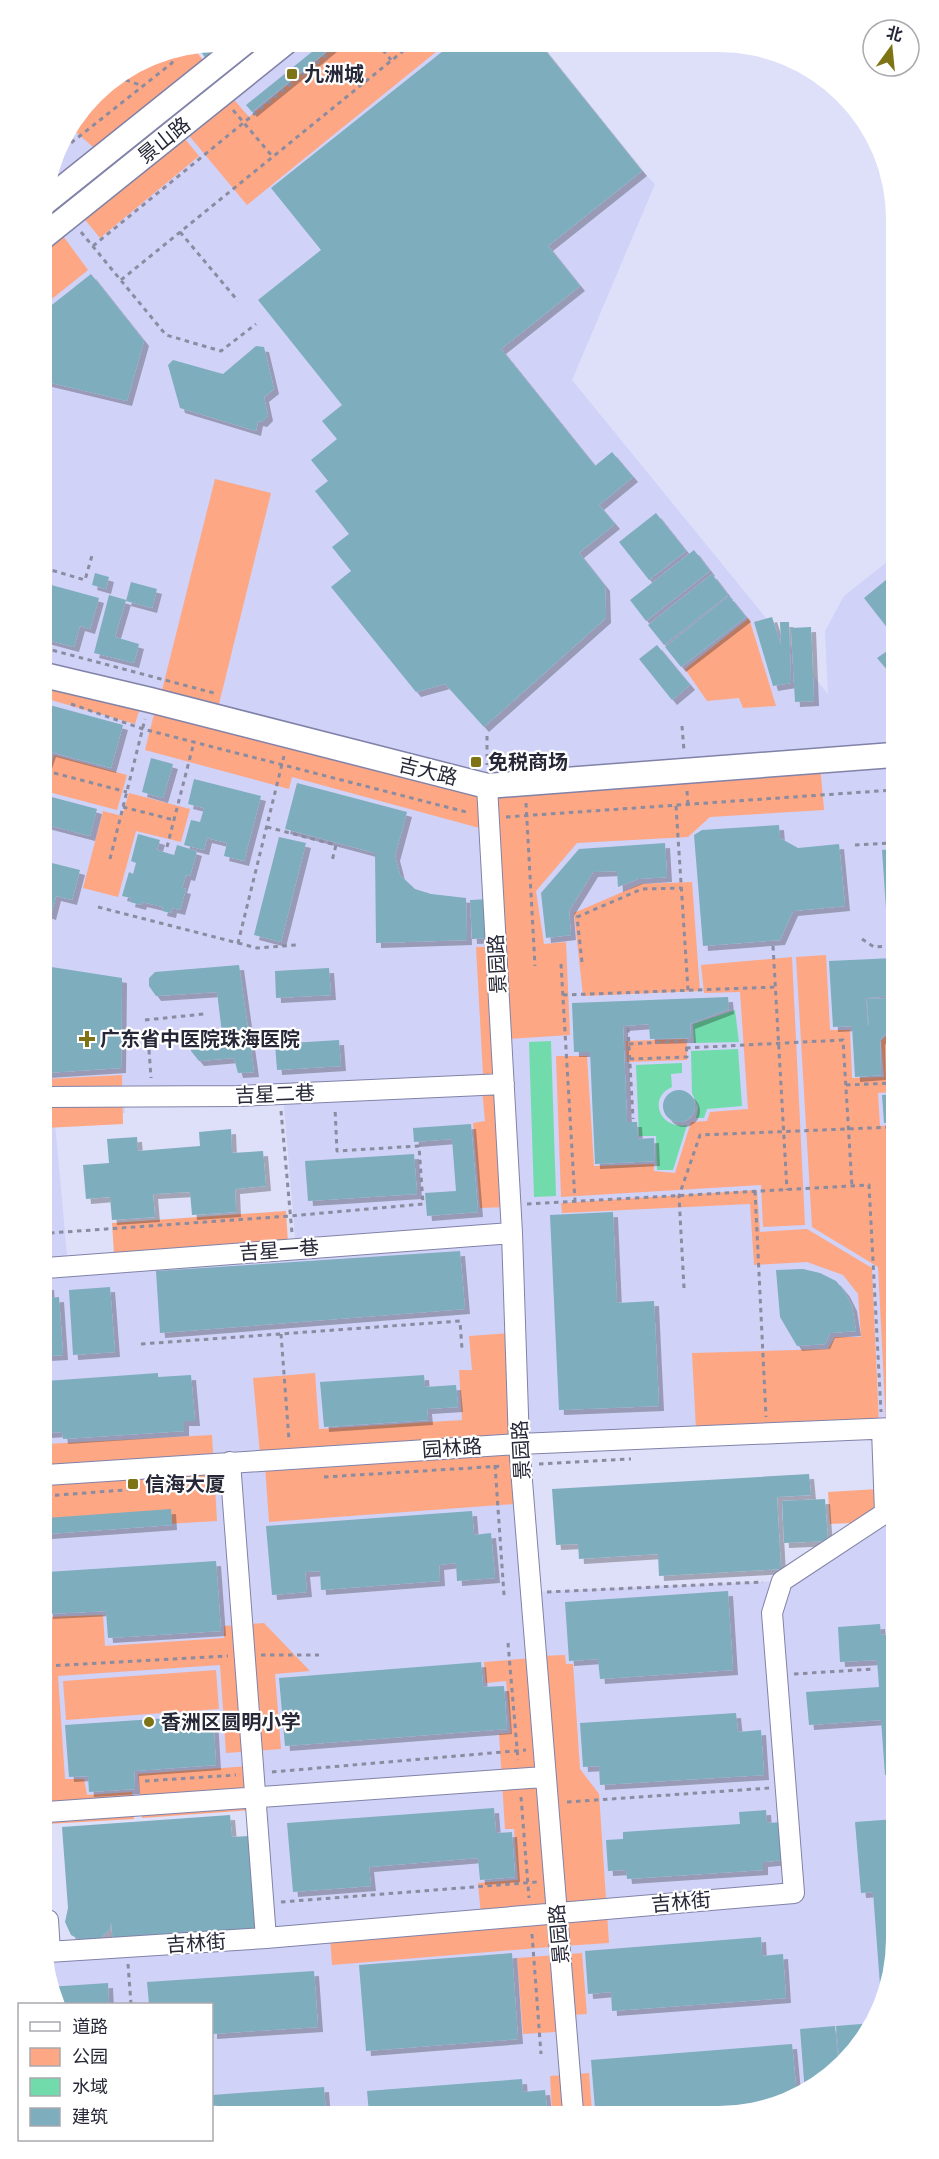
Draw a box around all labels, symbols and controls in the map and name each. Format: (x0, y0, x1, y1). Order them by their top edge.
north arrow (861, 18, 921, 78)
text: 北 (885, 23, 905, 45)
place label: 九洲城 (304, 62, 364, 86)
marker: 九洲城 (285, 67, 299, 81)
street label: 景山路 (133, 112, 195, 168)
place label: 免税商场 (488, 750, 568, 774)
street label: 吉大路 (396, 752, 460, 790)
marker: 免税商场 (469, 755, 483, 769)
street label: 景园路 (483, 933, 511, 995)
place label: 广东省中医院珠海医院 (100, 1027, 300, 1051)
marker: 广东省中医院珠海医院 (78, 1030, 96, 1048)
street label: 吉星二巷 (235, 1081, 315, 1107)
street label: 吉星一巷 (238, 1235, 320, 1265)
street label: 景园路 (507, 1419, 535, 1481)
street label: 园林路 (421, 1434, 483, 1462)
place label: 信海大厦 (145, 1472, 225, 1496)
marker: 信海大厦 (126, 1477, 140, 1491)
place label: 香洲区圆明小学 (161, 1710, 301, 1734)
marker: 香洲区圆明小学 (142, 1715, 156, 1729)
street label: 吉林街 (650, 1887, 712, 1917)
street label: 景园路 (544, 1903, 574, 1965)
street label: 吉林街 (165, 1929, 227, 1957)
legend (18, 2003, 213, 2141)
text: 道路 (72, 2016, 108, 2037)
text: 公园 (72, 2046, 108, 2067)
text: 水域 (72, 2076, 108, 2097)
text: 建筑 (72, 2106, 108, 2127)

